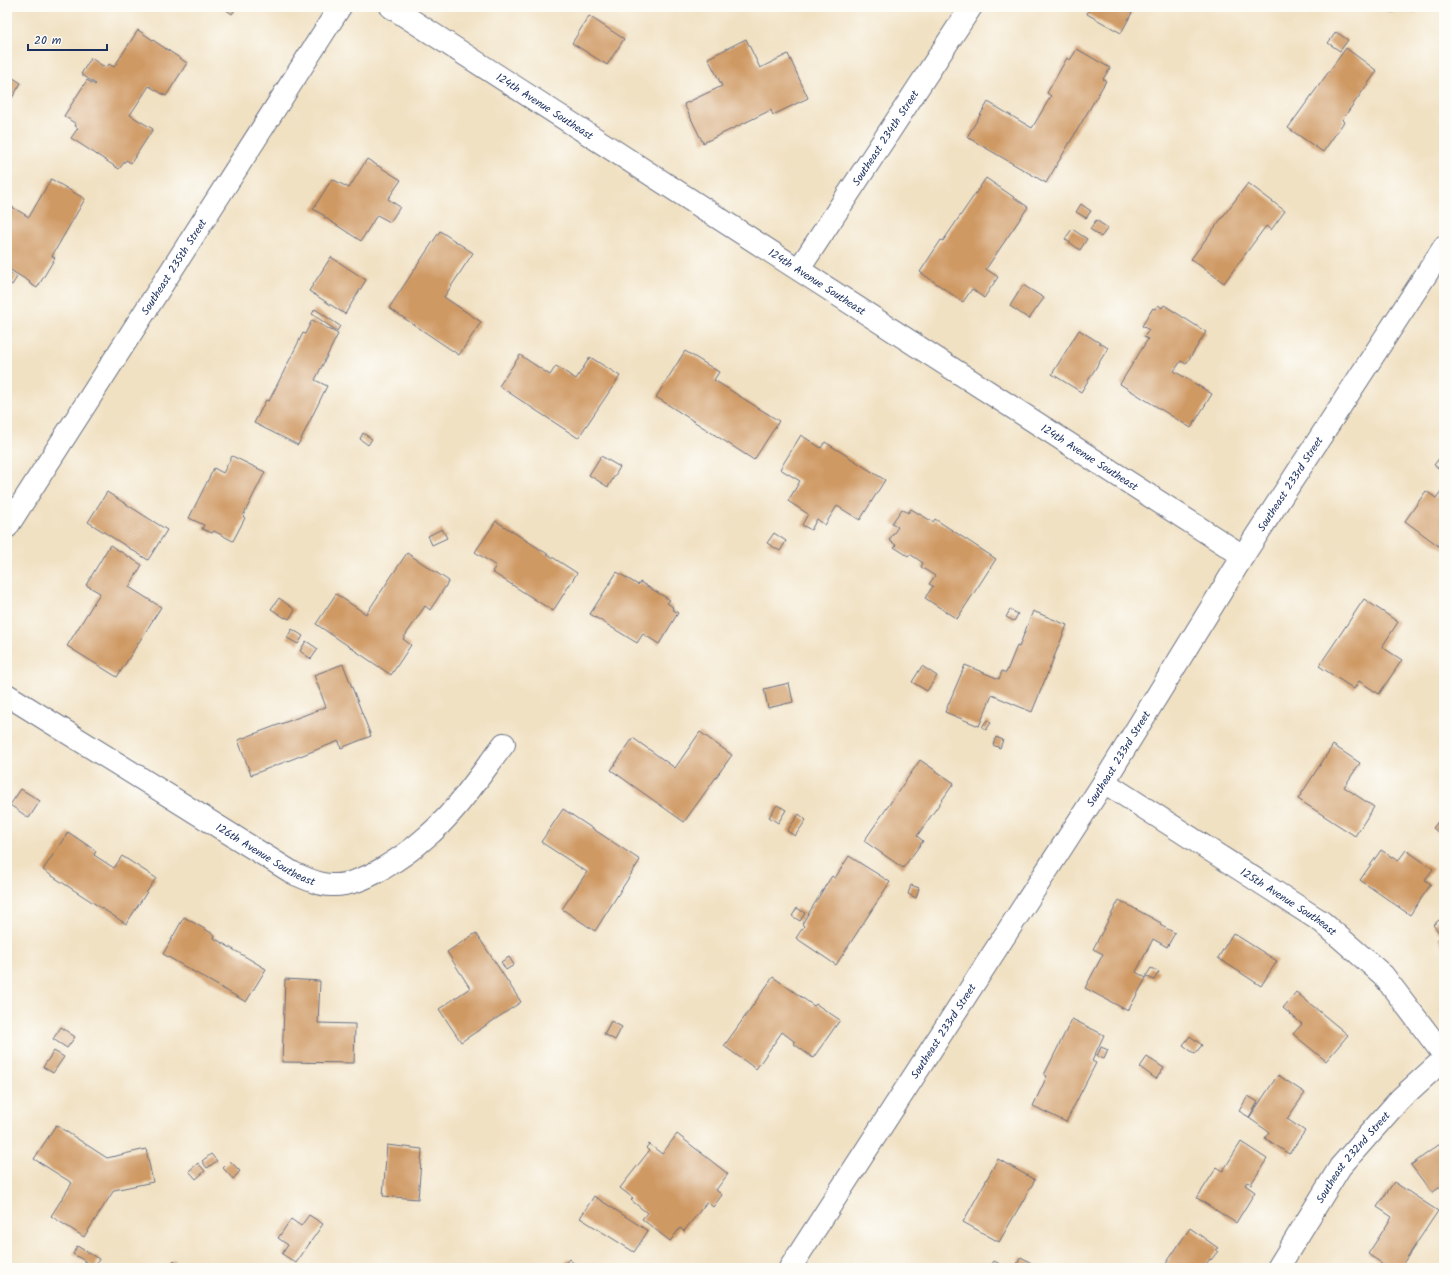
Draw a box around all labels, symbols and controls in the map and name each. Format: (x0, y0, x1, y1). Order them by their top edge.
scale bar (28, 26, 107, 52)
text: 20 m (34, 31, 62, 50)
street label: 124th Avenue Southeast (492, 69, 597, 145)
street label: Southeast 234th Street (848, 86, 924, 190)
street label: Southeast 235th Street (137, 215, 212, 319)
street label: 124th Avenue Southeast (764, 244, 870, 321)
street label: 124th Avenue Southeast (1037, 420, 1142, 496)
street label: Southeast 233rd Street (1253, 433, 1329, 536)
street label: Southeast 233rd Street (1082, 707, 1156, 811)
street label: 126th Avenue Southeast (212, 819, 318, 892)
street label: 125th Avenue Southeast (1236, 864, 1341, 941)
street label: Southeast 233rd Street (906, 980, 982, 1083)
street label: Southeast 232nd Street (1312, 1107, 1395, 1207)

